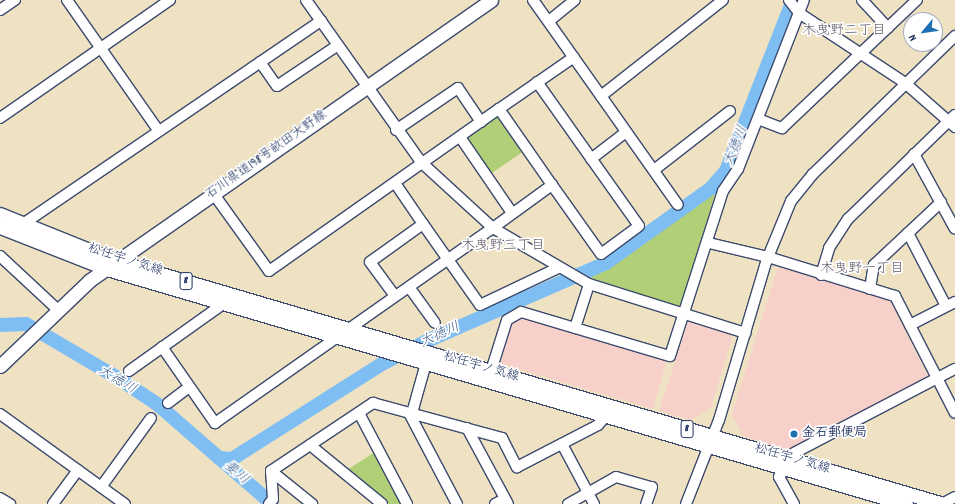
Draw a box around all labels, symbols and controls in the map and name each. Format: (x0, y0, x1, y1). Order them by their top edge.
north arrow (903, 12, 943, 52)
district label: 木曳野二丁目 (802, 23, 886, 39)
text: N (905, 31, 922, 44)
street label: 石川県道198号畝田大野線 (204, 108, 330, 204)
water label: 大徳川 (720, 123, 752, 169)
district label: 木曳野三丁目 (461, 238, 545, 254)
street label: 松任宇ノ気線 (85, 242, 165, 280)
district label: 木曳野一丁目 (820, 261, 904, 277)
road number: 8 (179, 271, 193, 291)
water label: 大徳川 (417, 319, 463, 351)
street label: 松任宇ノ気線 (441, 350, 521, 386)
water label: 大徳川 (95, 362, 139, 398)
road number: 8 (680, 419, 694, 439)
place label: 金石郵便局 (802, 426, 867, 442)
marker: 金石郵便局 (789, 429, 799, 439)
street label: 松任宇ノ気線 (752, 442, 832, 478)
water label: 要川 (220, 458, 252, 488)

